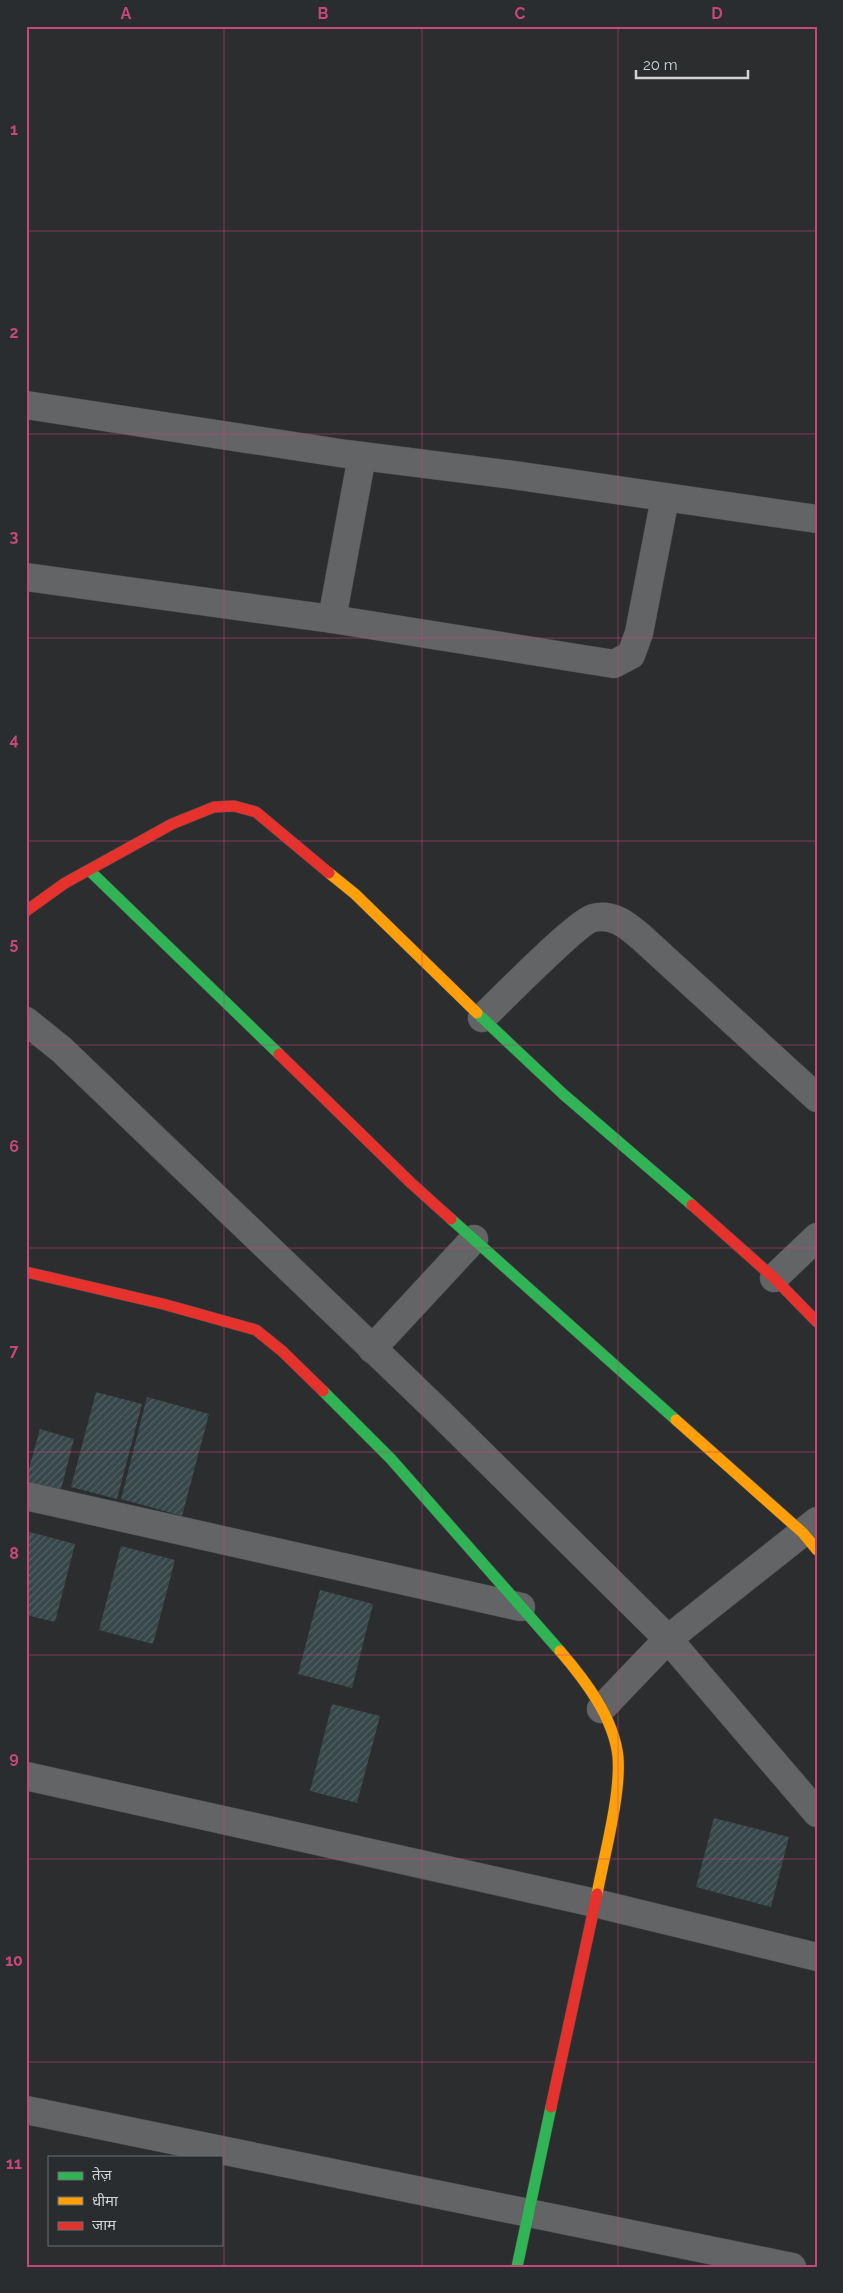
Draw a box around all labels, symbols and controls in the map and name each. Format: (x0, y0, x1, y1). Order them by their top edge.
text: A (121, 4, 132, 23)
text: B (318, 4, 329, 23)
text: C (515, 4, 526, 23)
text: D (711, 4, 723, 23)
scale bar (636, 48, 748, 80)
text: 20 m (643, 56, 678, 74)
text: 1 (10, 120, 18, 139)
text: 2 (9, 323, 19, 342)
text: 3 (10, 527, 19, 546)
text: 4 (9, 730, 19, 749)
text: 5 (10, 934, 19, 953)
text: 6 (9, 1137, 19, 1156)
text: 7 (10, 1341, 19, 1360)
text: 8 (9, 1544, 19, 1563)
text: 9 (9, 1748, 19, 1767)
text: 10 (5, 1951, 23, 1970)
text: 11 (6, 2154, 22, 2173)
legend (48, 2156, 222, 2246)
text: तेज़ (92, 2166, 113, 2184)
text: धीमा (92, 2192, 119, 2210)
text: जाम (92, 2216, 117, 2234)

